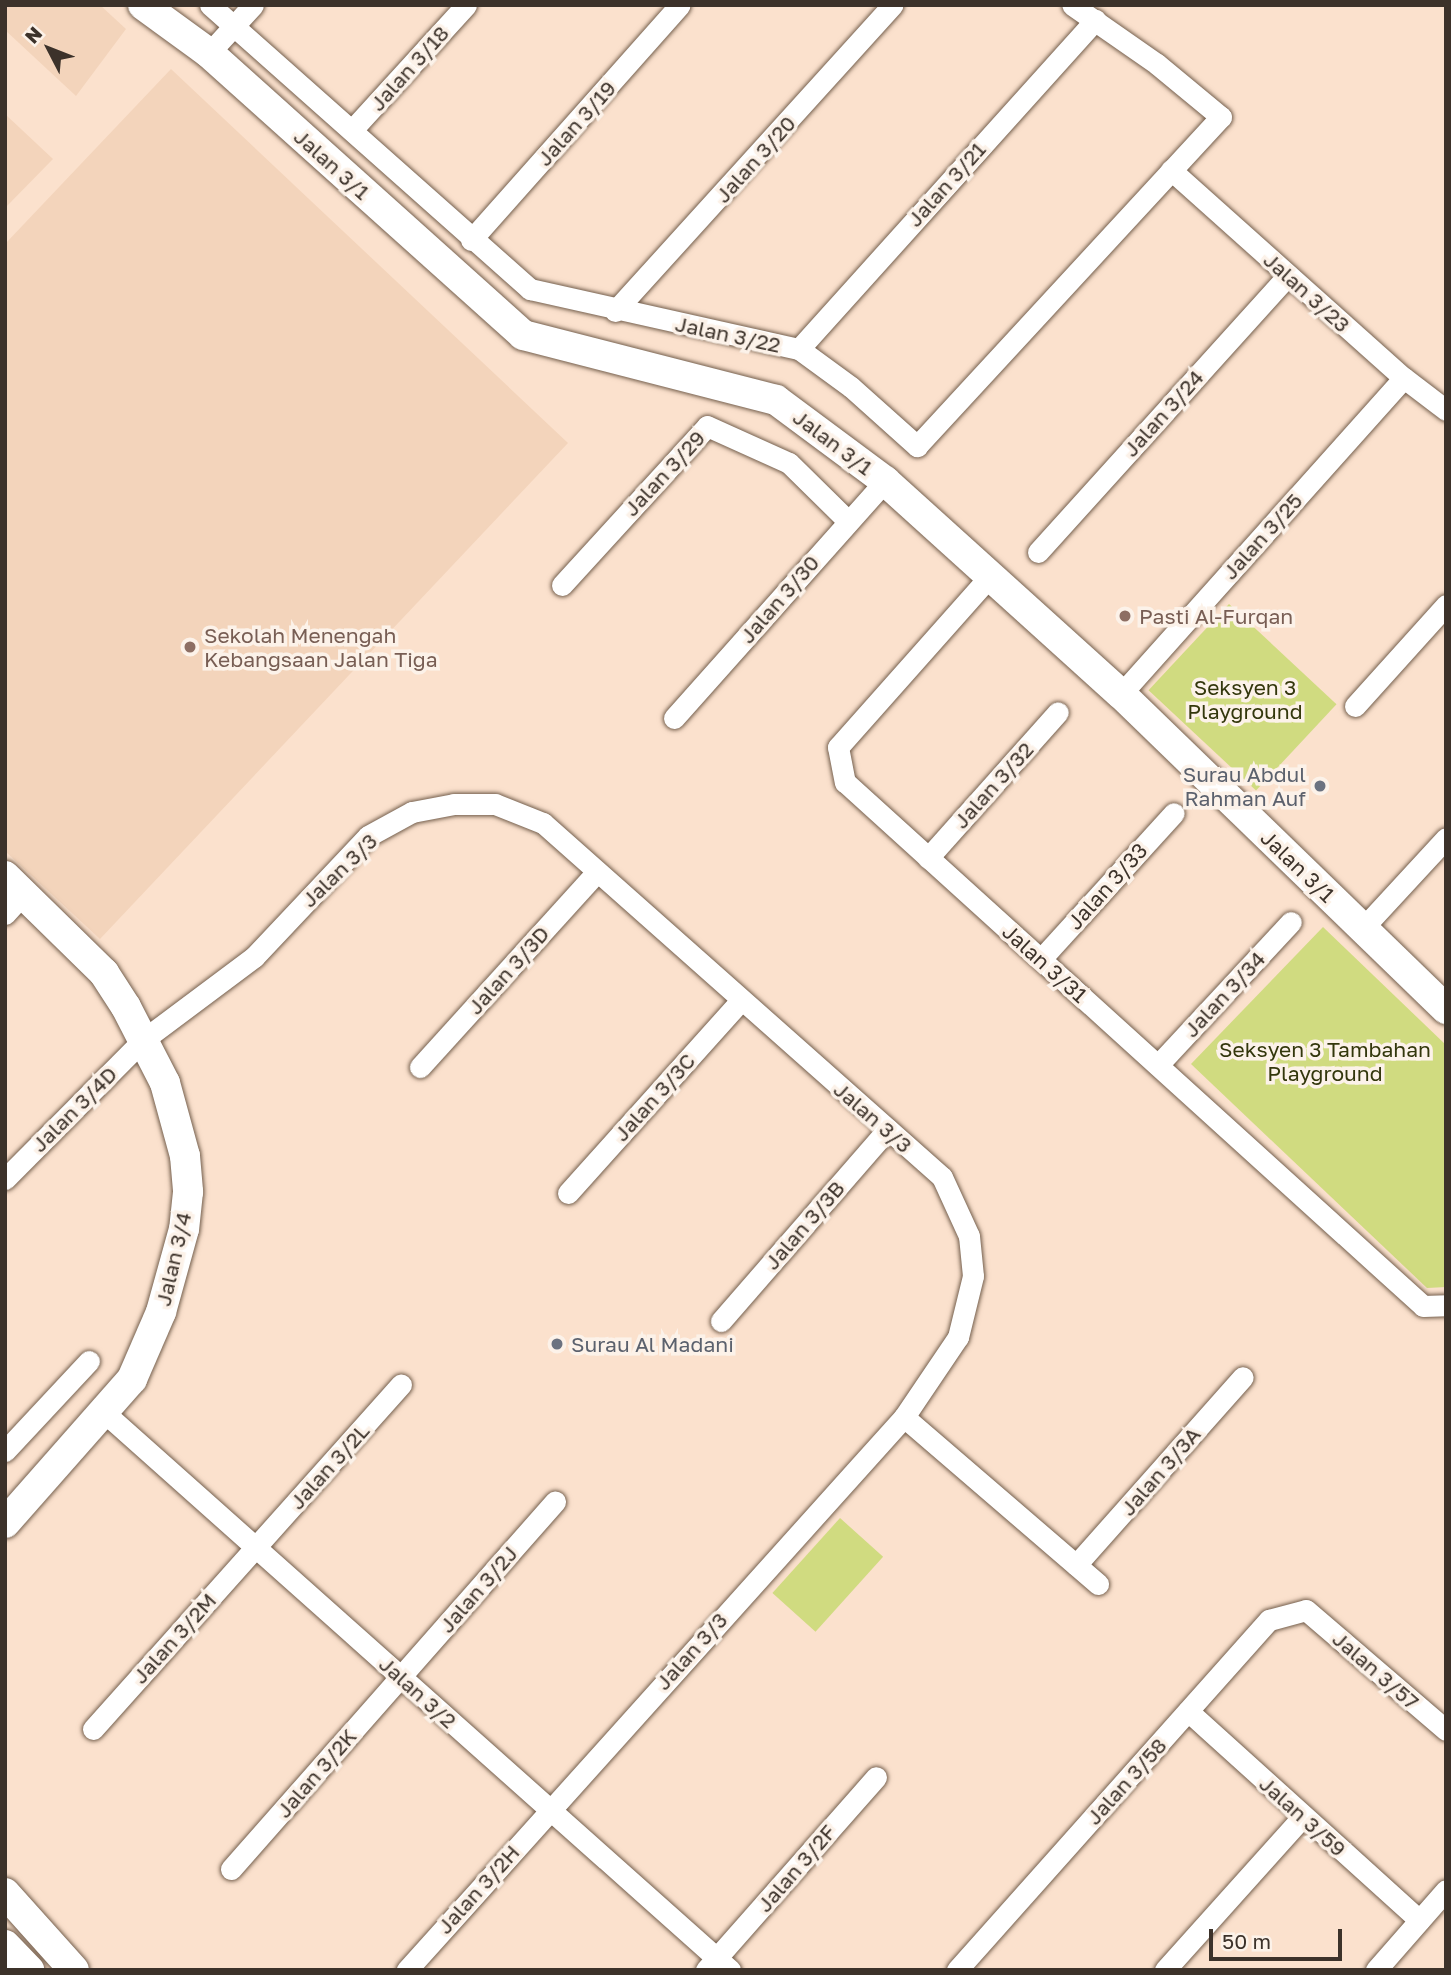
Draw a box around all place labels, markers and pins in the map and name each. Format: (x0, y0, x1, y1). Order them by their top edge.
place label: Pasti Al-Furqan (1139, 603, 1293, 629)
marker: Pasti Al-Furqan (1117, 608, 1133, 624)
place label: Sekolah Menengah Kebangsaan Jalan Tiga (204, 622, 438, 672)
marker: Sekolah Menengah Kebangsaan Jalan Tiga (182, 639, 198, 655)
place label: Surau Abdul Rahman Auf (1183, 761, 1306, 811)
marker: Surau Abdul Rahman Auf (1312, 778, 1328, 794)
place label: Surau Al Madani (571, 1331, 734, 1357)
marker: Surau Al Madani (549, 1336, 565, 1352)

